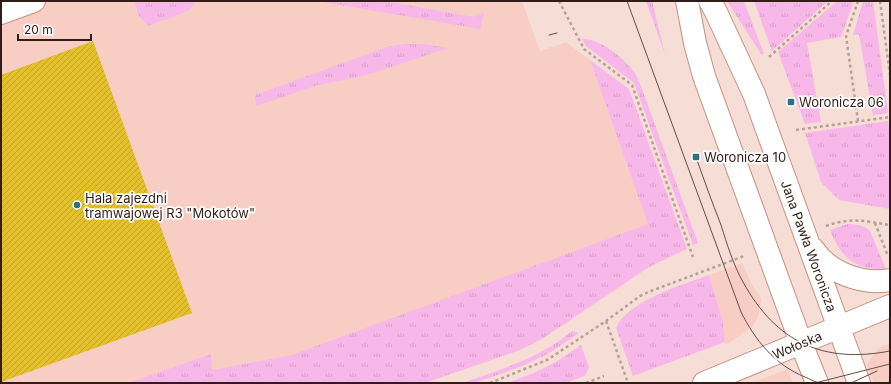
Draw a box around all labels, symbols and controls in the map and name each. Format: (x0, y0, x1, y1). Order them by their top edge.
scale bar (18, 16, 91, 42)
text: 20 m (24, 22, 53, 37)
place label: Woronicza 06 (799, 94, 884, 110)
marker: Woronicza 06 (786, 97, 796, 107)
place label: Woronicza 10 (704, 149, 786, 165)
marker: Woronicza 10 (691, 152, 701, 162)
street label: Jana Pawła Woronicza (778, 178, 840, 314)
place label: Hala zajezdni tramwajowej R3 "Mokotów" (85, 190, 255, 221)
marker: Hala zajezdni tramwajowej R3 "Mokotów" (72, 200, 82, 210)
street label: Wołoska (770, 327, 824, 363)

